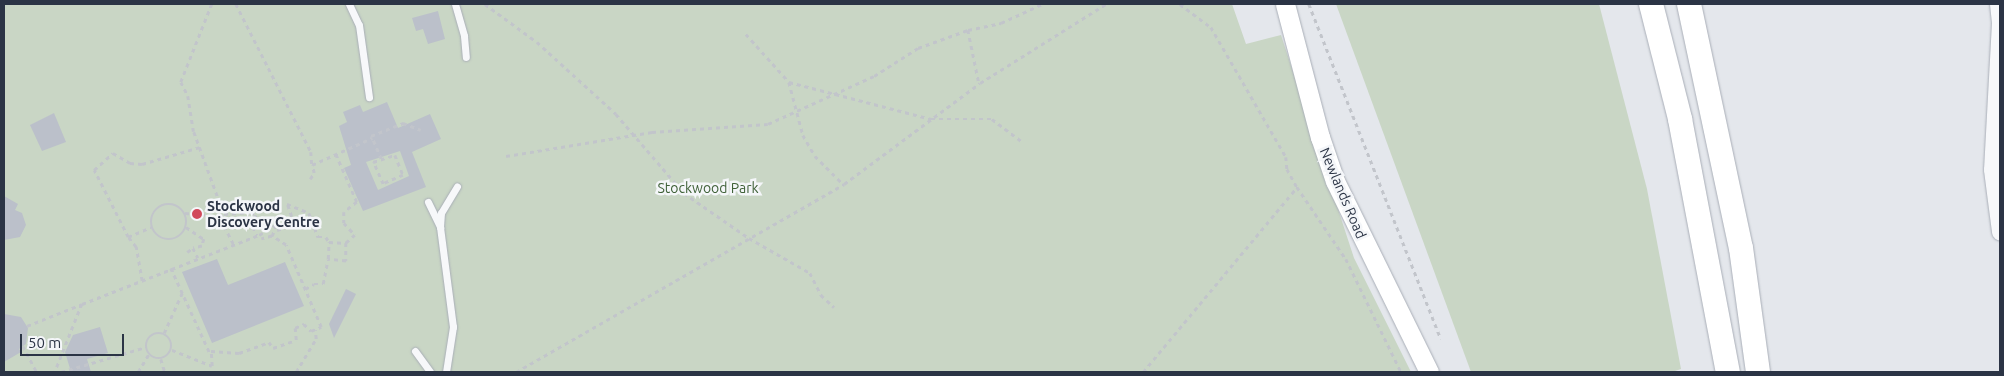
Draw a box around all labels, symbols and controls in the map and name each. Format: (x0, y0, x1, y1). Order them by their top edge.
street label: Newlands Road (1316, 145, 1370, 241)
park label: Stockwood Park (657, 180, 759, 196)
place label: Stockwood Discovery Centre (207, 198, 320, 230)
marker: Stockwood Discovery Centre (191, 208, 203, 220)
scale bar (22, 324, 126, 356)
text: 50 m (28, 334, 61, 351)

